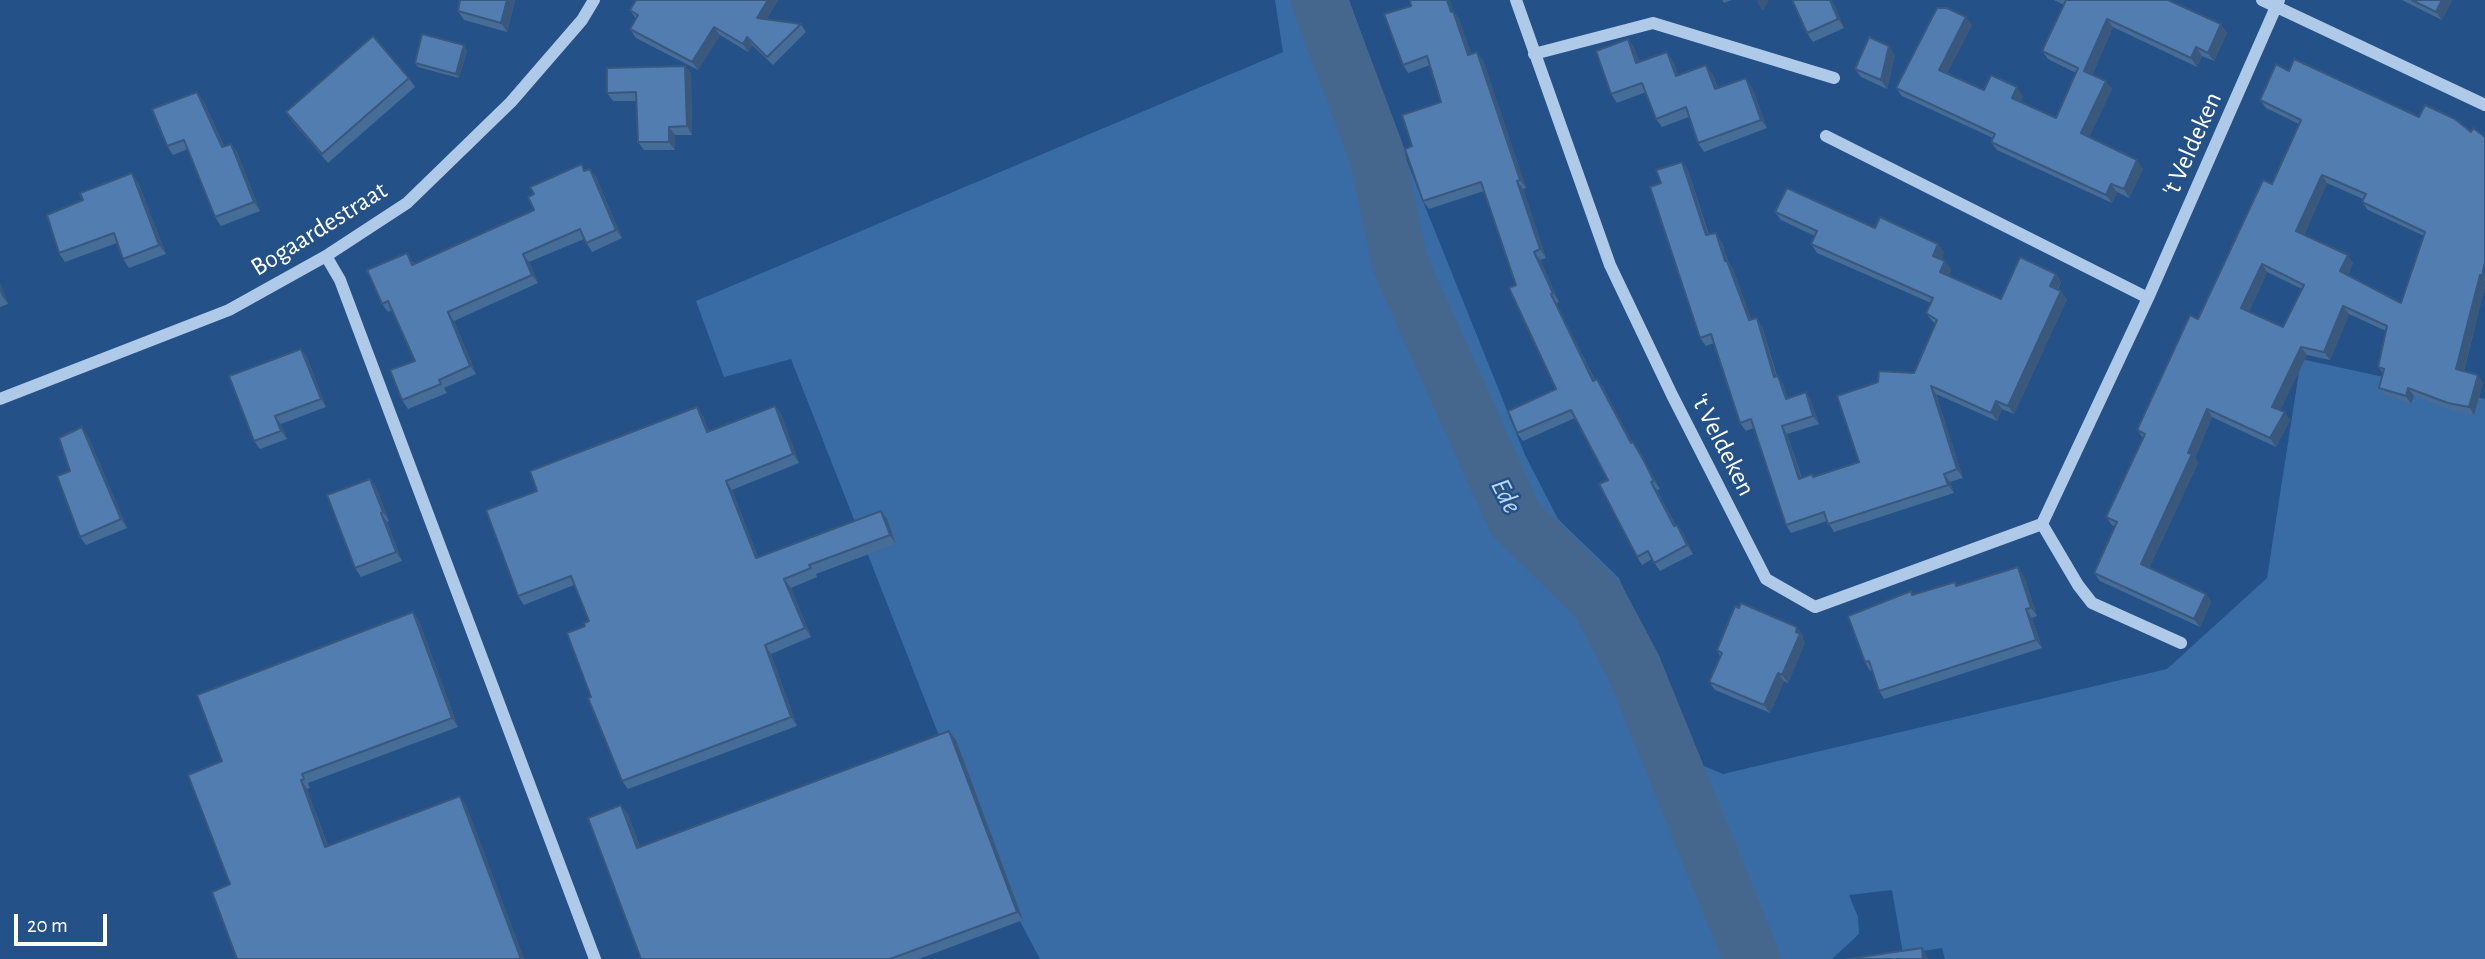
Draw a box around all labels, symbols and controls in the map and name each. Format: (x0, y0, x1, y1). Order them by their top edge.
street label: 't Veldeken (2155, 87, 2229, 201)
street label: Bogaardestraat (245, 175, 393, 283)
street label: 't Veldeken (1684, 389, 1762, 501)
water label: Ede (1483, 473, 1529, 519)
scale bar (18, 900, 110, 944)
text: 20 m (27, 915, 68, 936)

